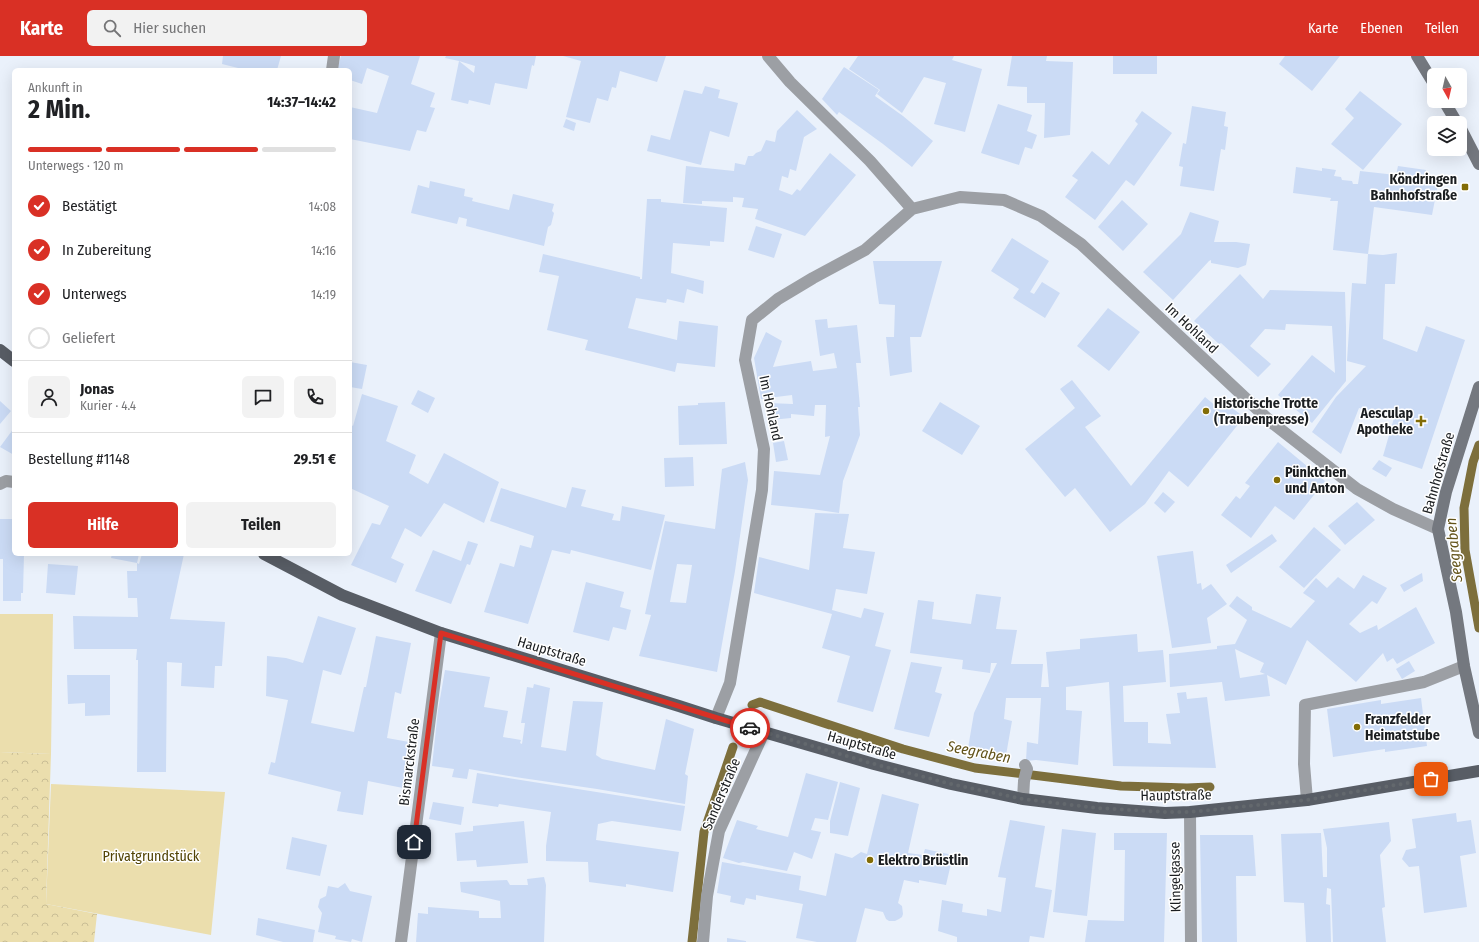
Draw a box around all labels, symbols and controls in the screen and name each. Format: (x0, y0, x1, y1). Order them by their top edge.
search box (87, 10, 367, 46)
text: Karte (20, 17, 63, 40)
icon: search (101, 17, 123, 39)
text: Hier suchen (133, 19, 206, 37)
text: Karte (1308, 20, 1338, 37)
text: Ebenen (1360, 20, 1403, 37)
text: Teilen (1425, 20, 1459, 37)
north arrow (1427, 68, 1467, 108)
map controls (1427, 68, 1467, 156)
text: Ankunft in (28, 80, 83, 95)
text: 14:37–14:42 (267, 93, 336, 111)
text: 2 Min. (28, 94, 90, 125)
button: layers (1427, 116, 1467, 156)
text: Unterwegs · 120 m (28, 158, 124, 173)
place label: Köndringen Bahnhofstraße (1371, 171, 1457, 204)
marker: Köndringen Bahnhofstraße (1460, 182, 1470, 192)
icon: check (28, 195, 50, 217)
text: Bestätigt (62, 197, 117, 215)
text: 14:08 (309, 199, 336, 214)
icon: check (28, 239, 50, 261)
text: In Zubereitung (62, 241, 151, 259)
text: 14:16 (311, 243, 336, 258)
icon: check (28, 283, 50, 305)
text: Unterwegs (62, 285, 127, 303)
text: 14:19 (311, 287, 336, 302)
street label: Im Hohland (1162, 300, 1222, 357)
text: Geliefert (62, 329, 115, 347)
street label: Im Hohland (755, 374, 786, 442)
button: person (28, 376, 70, 418)
button: chat (242, 376, 284, 418)
button: phone (294, 376, 336, 418)
text: Jonas (80, 380, 114, 398)
place label: Historische Trotte (Traubenpresse) (1214, 395, 1318, 428)
text: Kurier · 4.4 (80, 398, 136, 413)
place label: Aesculap Apotheke (1356, 405, 1413, 438)
marker: Historische Trotte (Traubenpresse) (1201, 406, 1211, 416)
marker: Aesculap Apotheke (1416, 416, 1426, 426)
street label: Bahnhofstraße (1419, 430, 1458, 516)
text: Bestellung #1148 (28, 450, 130, 468)
text: 29.51 € (294, 450, 336, 468)
place label: Pünktchen und Anton (1285, 464, 1347, 497)
marker: Pünktchen und Anton (1272, 475, 1282, 485)
button: Hilfe (28, 502, 178, 548)
button: Teilen (186, 502, 336, 548)
water label: Seegraben (1442, 517, 1466, 584)
street label: Hauptstraße (515, 633, 588, 670)
courier (730, 708, 770, 748)
place label: Franzfelder Heimatstube (1365, 711, 1440, 744)
street label: Bismarckstraße (396, 717, 423, 807)
icon: car (739, 717, 761, 739)
marker: Franzfelder Heimatstube (1352, 722, 1362, 732)
street label: Hauptstraße (825, 728, 898, 763)
water label: Seegraben (945, 737, 1012, 767)
street label: Sanderstraße (699, 756, 744, 833)
pin (1414, 762, 1448, 796)
icon: bag (1420, 768, 1442, 790)
street label: Hauptstraße (1140, 786, 1212, 805)
pin (397, 825, 431, 859)
icon: home (403, 831, 425, 853)
street label: Klingelgasse (1166, 841, 1185, 913)
park label: Privatgrundstück (103, 848, 200, 865)
place label: Elektro Brüstlin (878, 852, 968, 869)
marker: Elektro Brüstlin (865, 855, 875, 865)

